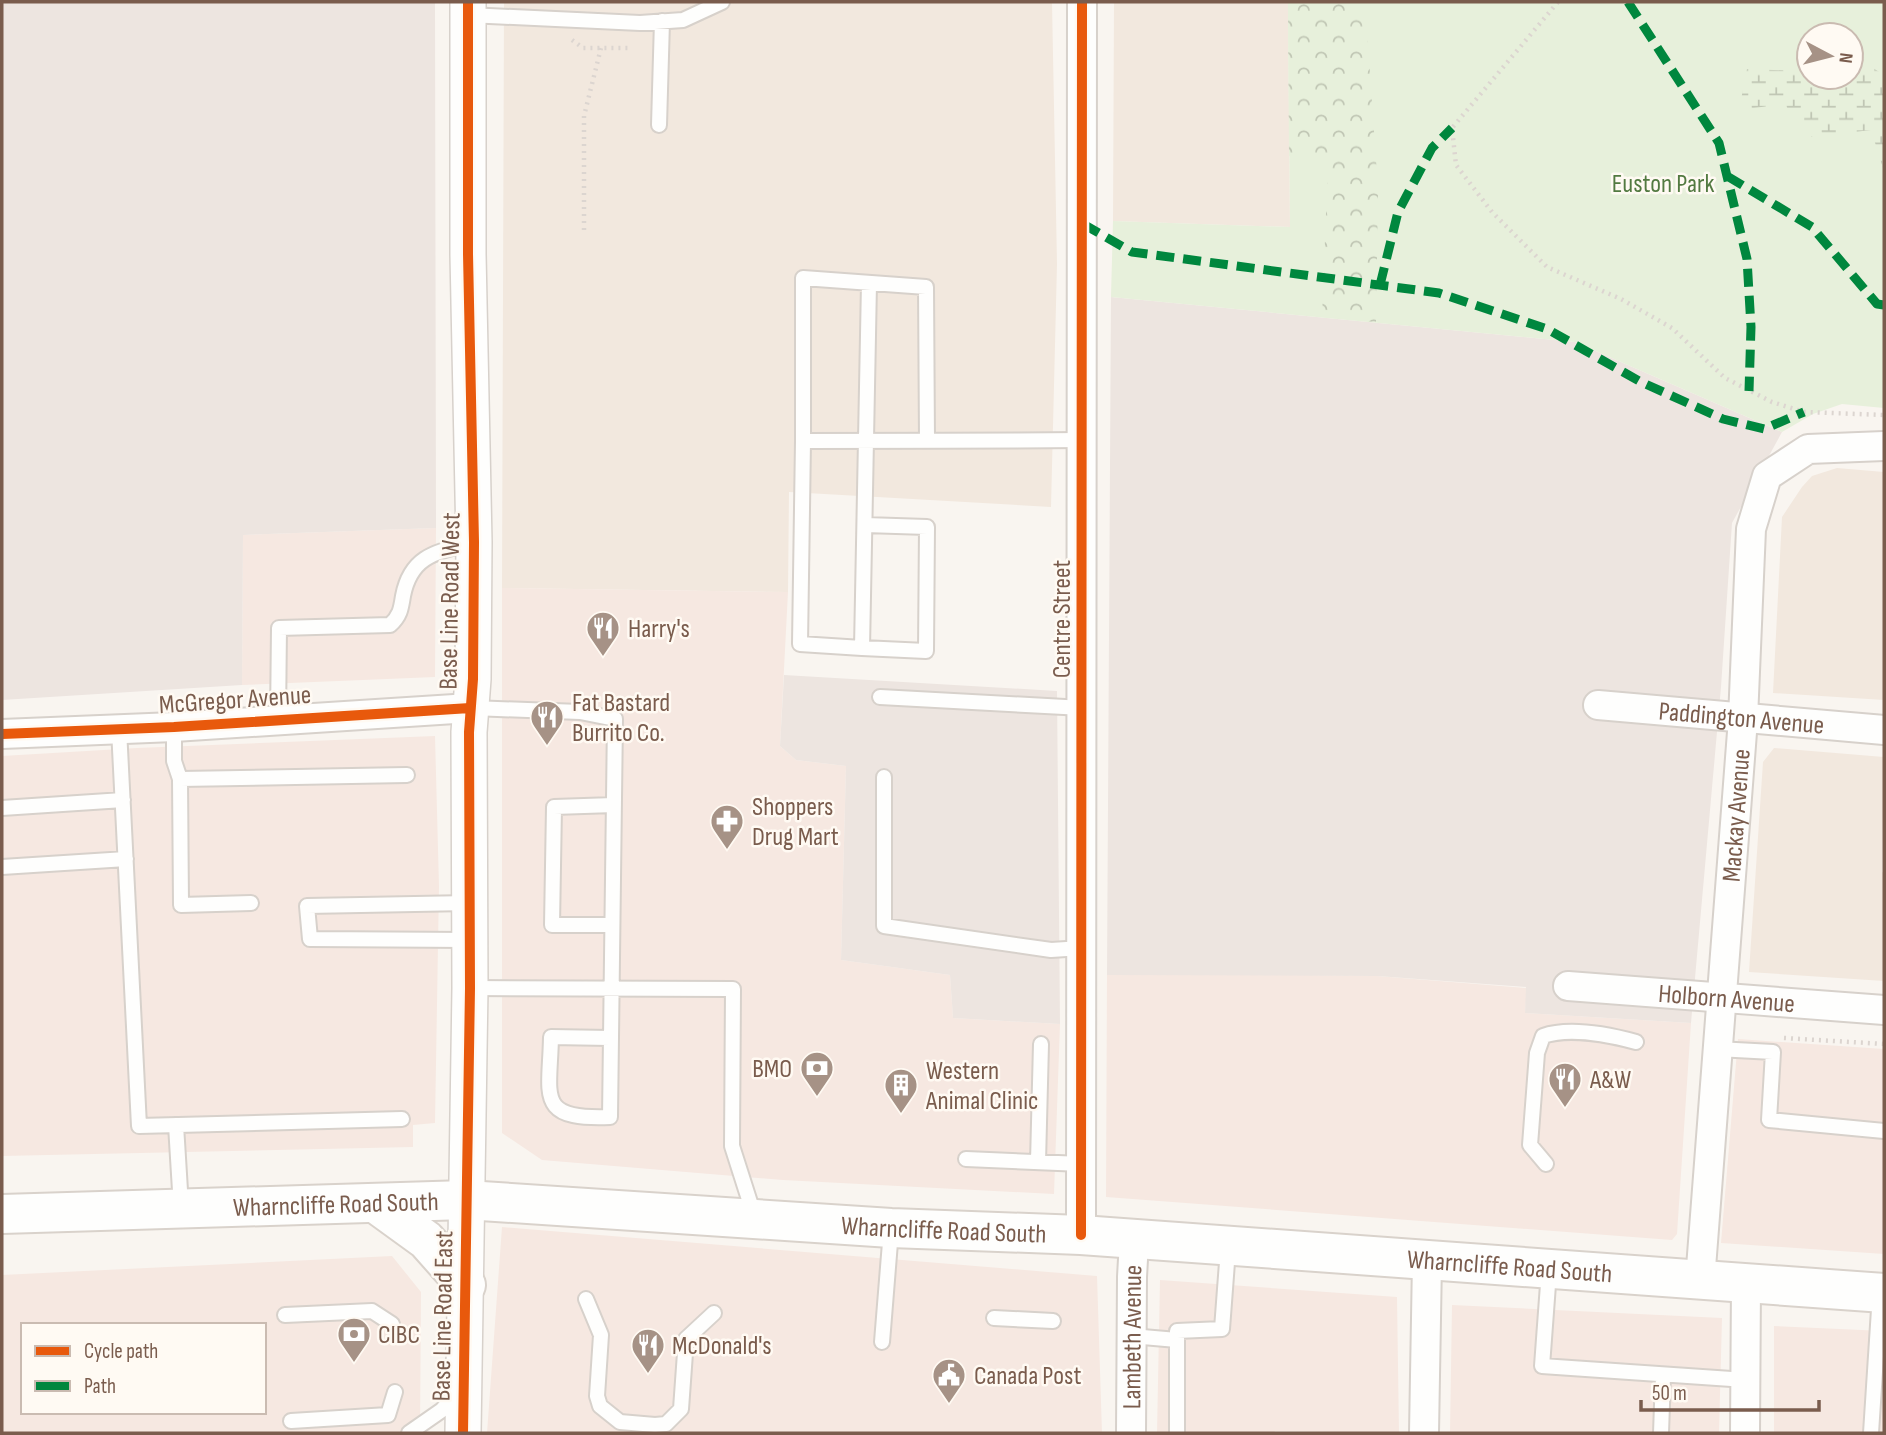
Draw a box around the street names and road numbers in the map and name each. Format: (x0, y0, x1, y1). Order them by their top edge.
street label: Base Line Road West (433, 512, 468, 690)
street label: Centre Street (1047, 560, 1078, 678)
street label: McGregor Avenue (158, 680, 312, 721)
street label: Paddington Avenue (1657, 696, 1825, 742)
street label: Mackay Avenue (1717, 748, 1758, 883)
street label: Holborn Avenue (1657, 979, 1796, 1020)
street label: Wharncliffe Road South (233, 1187, 439, 1224)
street label: Wharncliffe Road South (840, 1211, 1047, 1251)
street label: Base Line Road East (427, 1230, 460, 1402)
street label: Wharncliffe Road South (1406, 1245, 1613, 1290)
street label: Lambeth Avenue (1117, 1264, 1150, 1409)

